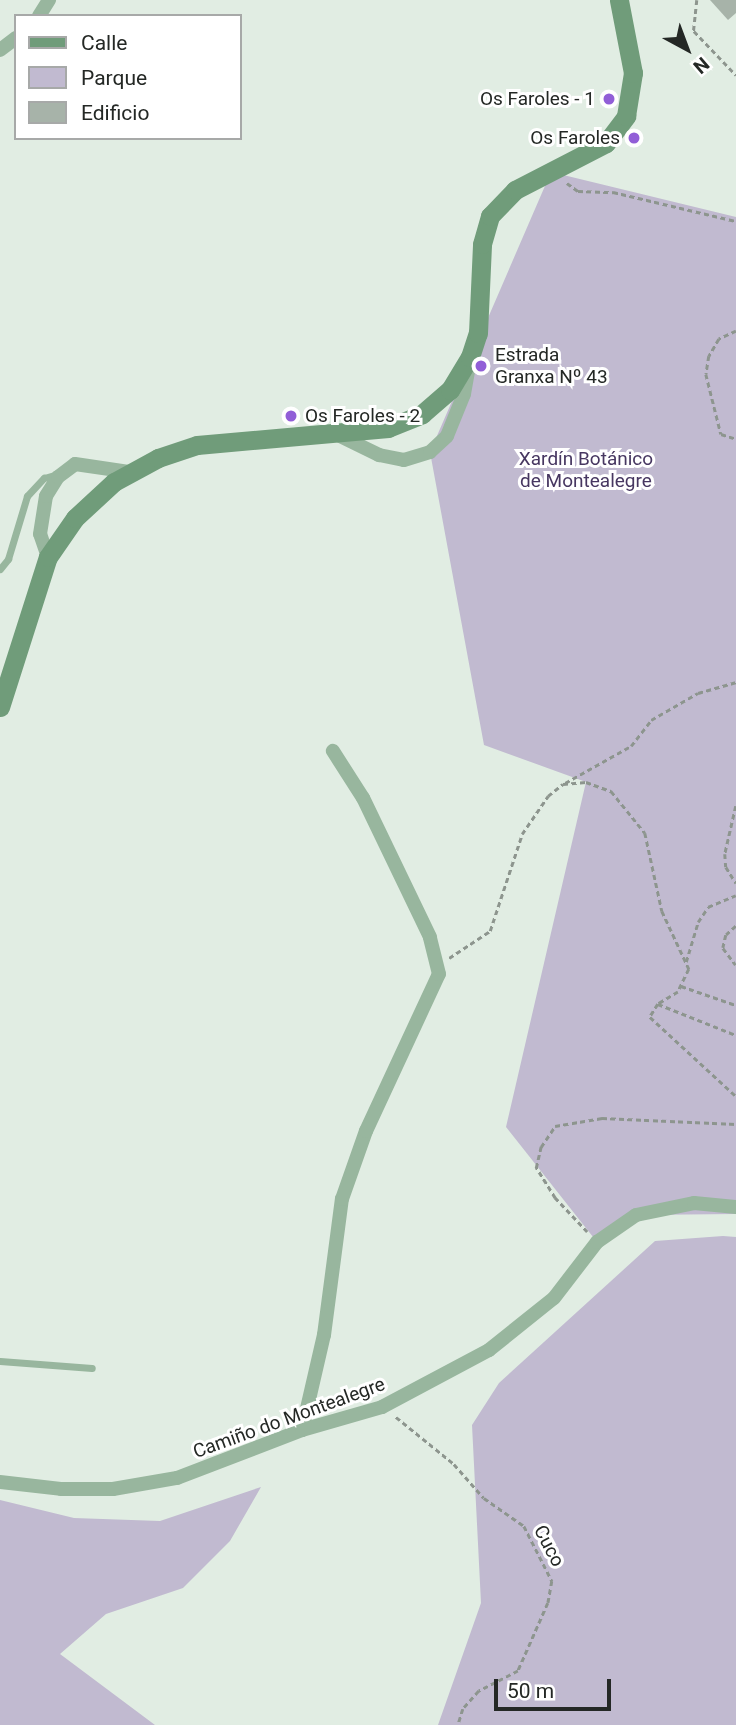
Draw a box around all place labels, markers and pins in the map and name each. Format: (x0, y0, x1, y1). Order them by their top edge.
place label: Os Faroles - 1 (480, 88, 595, 110)
marker: Os Faroles - 1 (601, 91, 617, 107)
place label: Os Faroles (530, 127, 620, 149)
marker: Os Faroles (626, 130, 642, 146)
place label: Estrada Granxa Nº 43 (495, 344, 608, 388)
marker: Estrada Granxa Nº 43 (473, 358, 489, 374)
place label: Os Faroles - 2 (305, 405, 420, 427)
marker: Os Faroles - 2 (283, 408, 299, 424)

